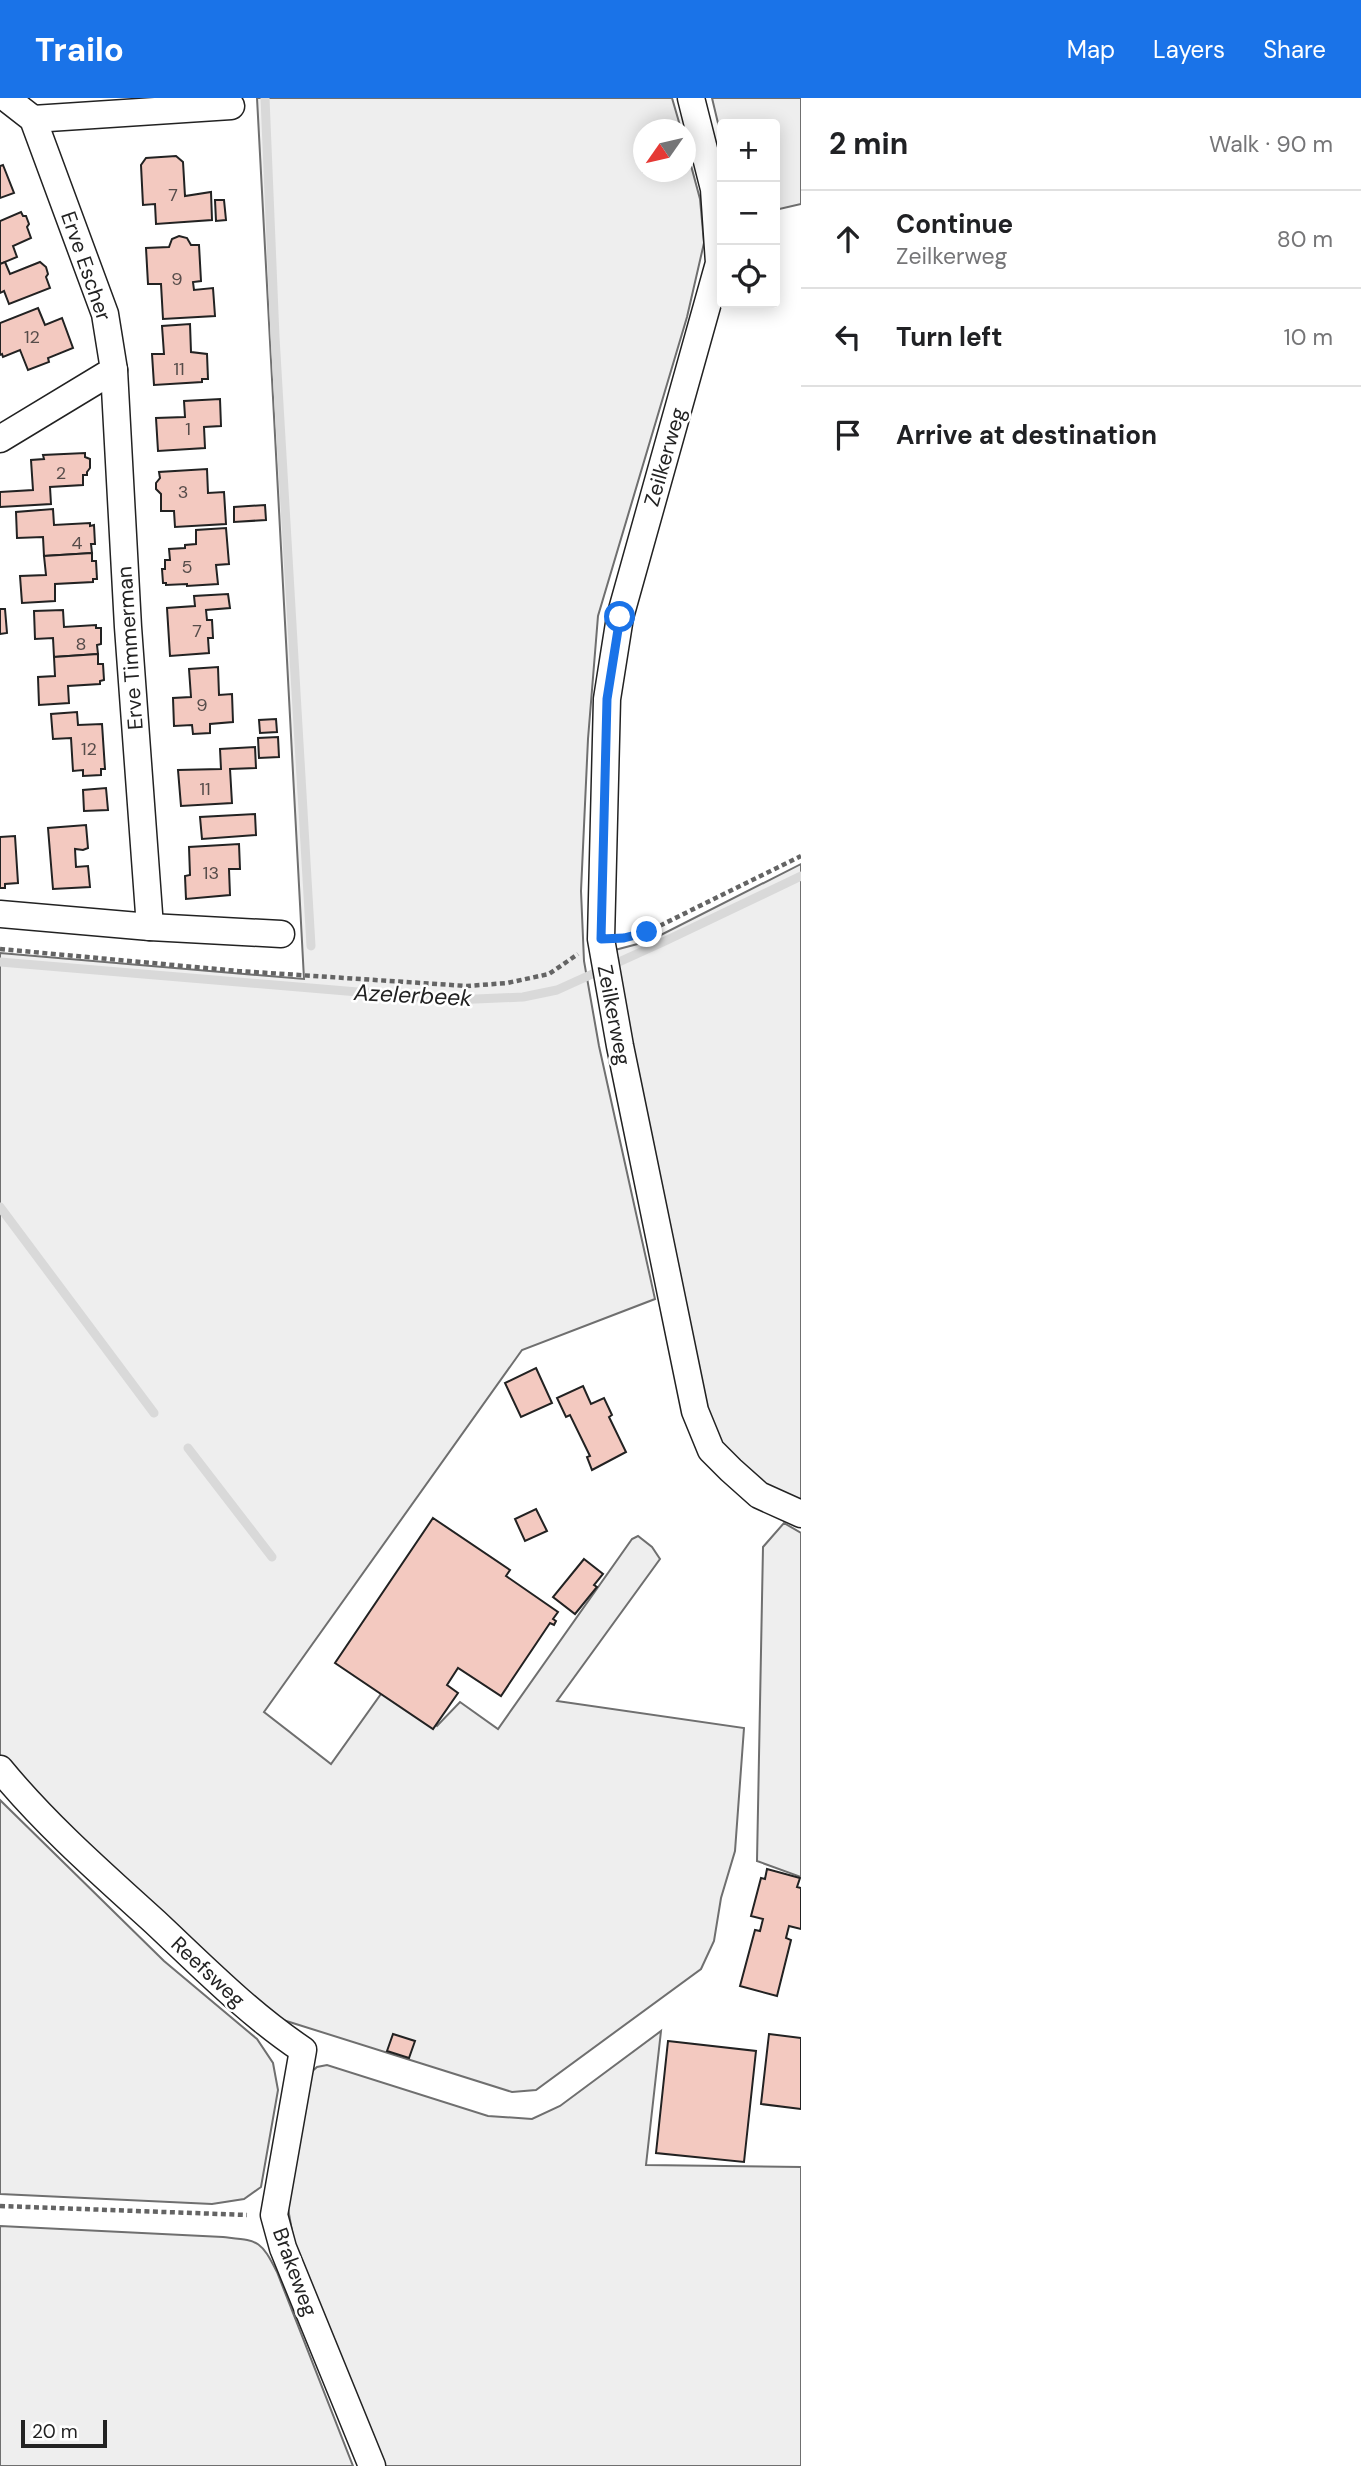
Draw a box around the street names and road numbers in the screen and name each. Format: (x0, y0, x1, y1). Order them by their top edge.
street label: Erve Escher (54, 208, 118, 325)
street label: Zeilkerweg (638, 404, 693, 510)
street label: Erve Timmerman (110, 565, 150, 731)
street label: Zeilkerweg (591, 962, 638, 1068)
street label: Reefsweg (165, 1930, 251, 2014)
street label: Brakeweg (266, 2224, 324, 2320)

